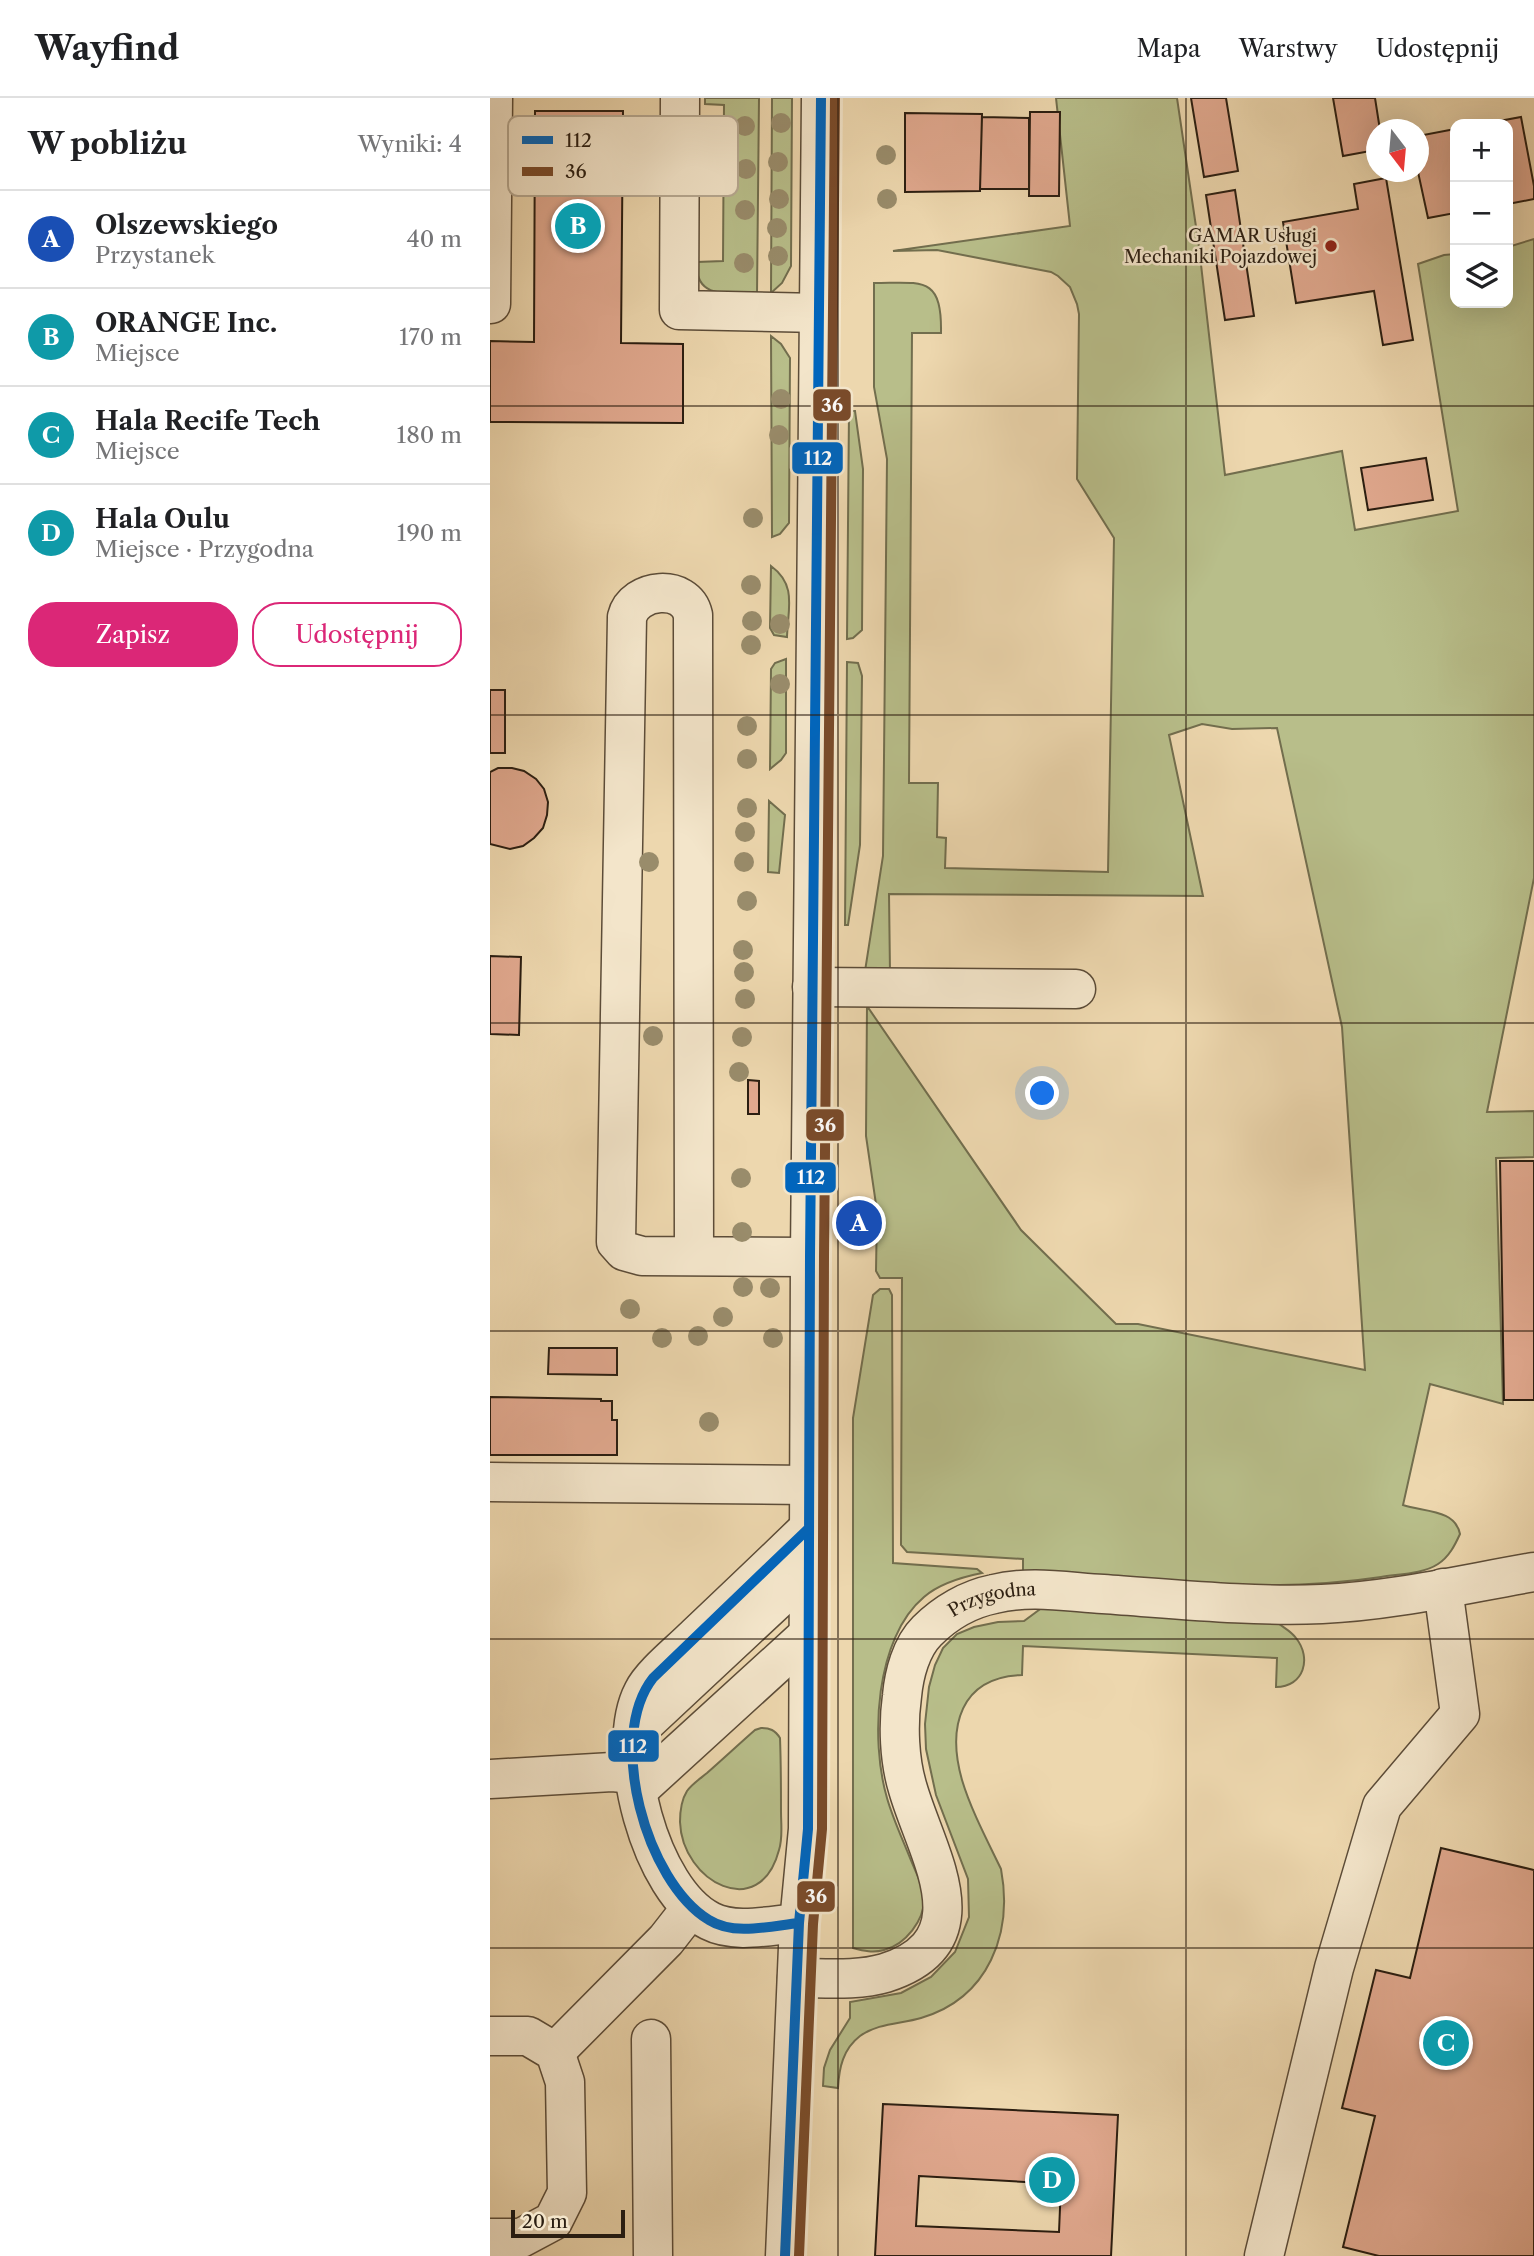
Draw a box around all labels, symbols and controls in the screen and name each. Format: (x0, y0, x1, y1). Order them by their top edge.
text: Wayfind (35, 28, 179, 69)
text: Mapa (1137, 34, 1201, 63)
text: Warstwy (1239, 34, 1338, 63)
text: Udostępnij (1376, 34, 1499, 63)
legend (508, 116, 738, 196)
north arrow (1366, 119, 1429, 182)
map controls (1450, 119, 1513, 308)
button: + (1450, 119, 1513, 182)
text: W pobliżu (28, 125, 187, 162)
text: 112 (565, 129, 592, 152)
text: Wyniki: 4 (358, 130, 462, 158)
text: 36 (565, 160, 587, 183)
button: − (1450, 182, 1513, 245)
pin: B (555, 200, 601, 252)
text: Olszewskiego (95, 209, 278, 241)
text: A (42, 225, 60, 253)
text: 40 m (407, 225, 462, 253)
place label: GAMAR Usługi Mechaniki Pojazdowej (1124, 225, 1318, 268)
marker: GAMAR Usługi Mechaniki Pojazdowej (1323, 238, 1339, 254)
text: Przystanek (95, 241, 215, 269)
button: layers (1450, 245, 1513, 308)
text: ORANGE Inc. (95, 307, 277, 339)
text: B (42, 323, 60, 351)
text: 170 m (399, 323, 462, 351)
text: Miejsce (95, 339, 180, 367)
line badge: 36 (812, 388, 852, 422)
text: 36 (821, 394, 843, 417)
text: Hala Recife Tech (95, 405, 320, 437)
text: C (42, 421, 60, 449)
text: 180 m (397, 421, 462, 449)
text: Miejsce (95, 437, 180, 465)
line badge: 112 (791, 441, 844, 475)
text: 112 (804, 447, 832, 470)
text: Hala Oulu (95, 503, 230, 535)
text: D (41, 519, 61, 547)
text: 190 m (397, 519, 462, 547)
text: Miejsce · Przygodna (95, 535, 314, 563)
button: Zapisz (28, 602, 238, 667)
button: Udostępnij (252, 602, 462, 667)
your location (1025, 1076, 1059, 1110)
line badge: 36 (805, 1108, 845, 1142)
text: 36 (814, 1114, 836, 1137)
line badge: 112 (784, 1161, 837, 1194)
text: 112 (797, 1166, 825, 1189)
pin: A (836, 1197, 882, 1249)
street label: Przygodna (944, 1578, 1037, 1622)
line badge: 112 (607, 1729, 660, 1763)
text: 112 (619, 1735, 647, 1758)
line badge: 36 (796, 1880, 836, 1913)
text: 36 (805, 1885, 827, 1908)
pin: C (1423, 2017, 1469, 2069)
pin: D (1029, 2154, 1075, 2206)
scale bar (511, 2207, 625, 2239)
text: 20 m (522, 2210, 568, 2233)

